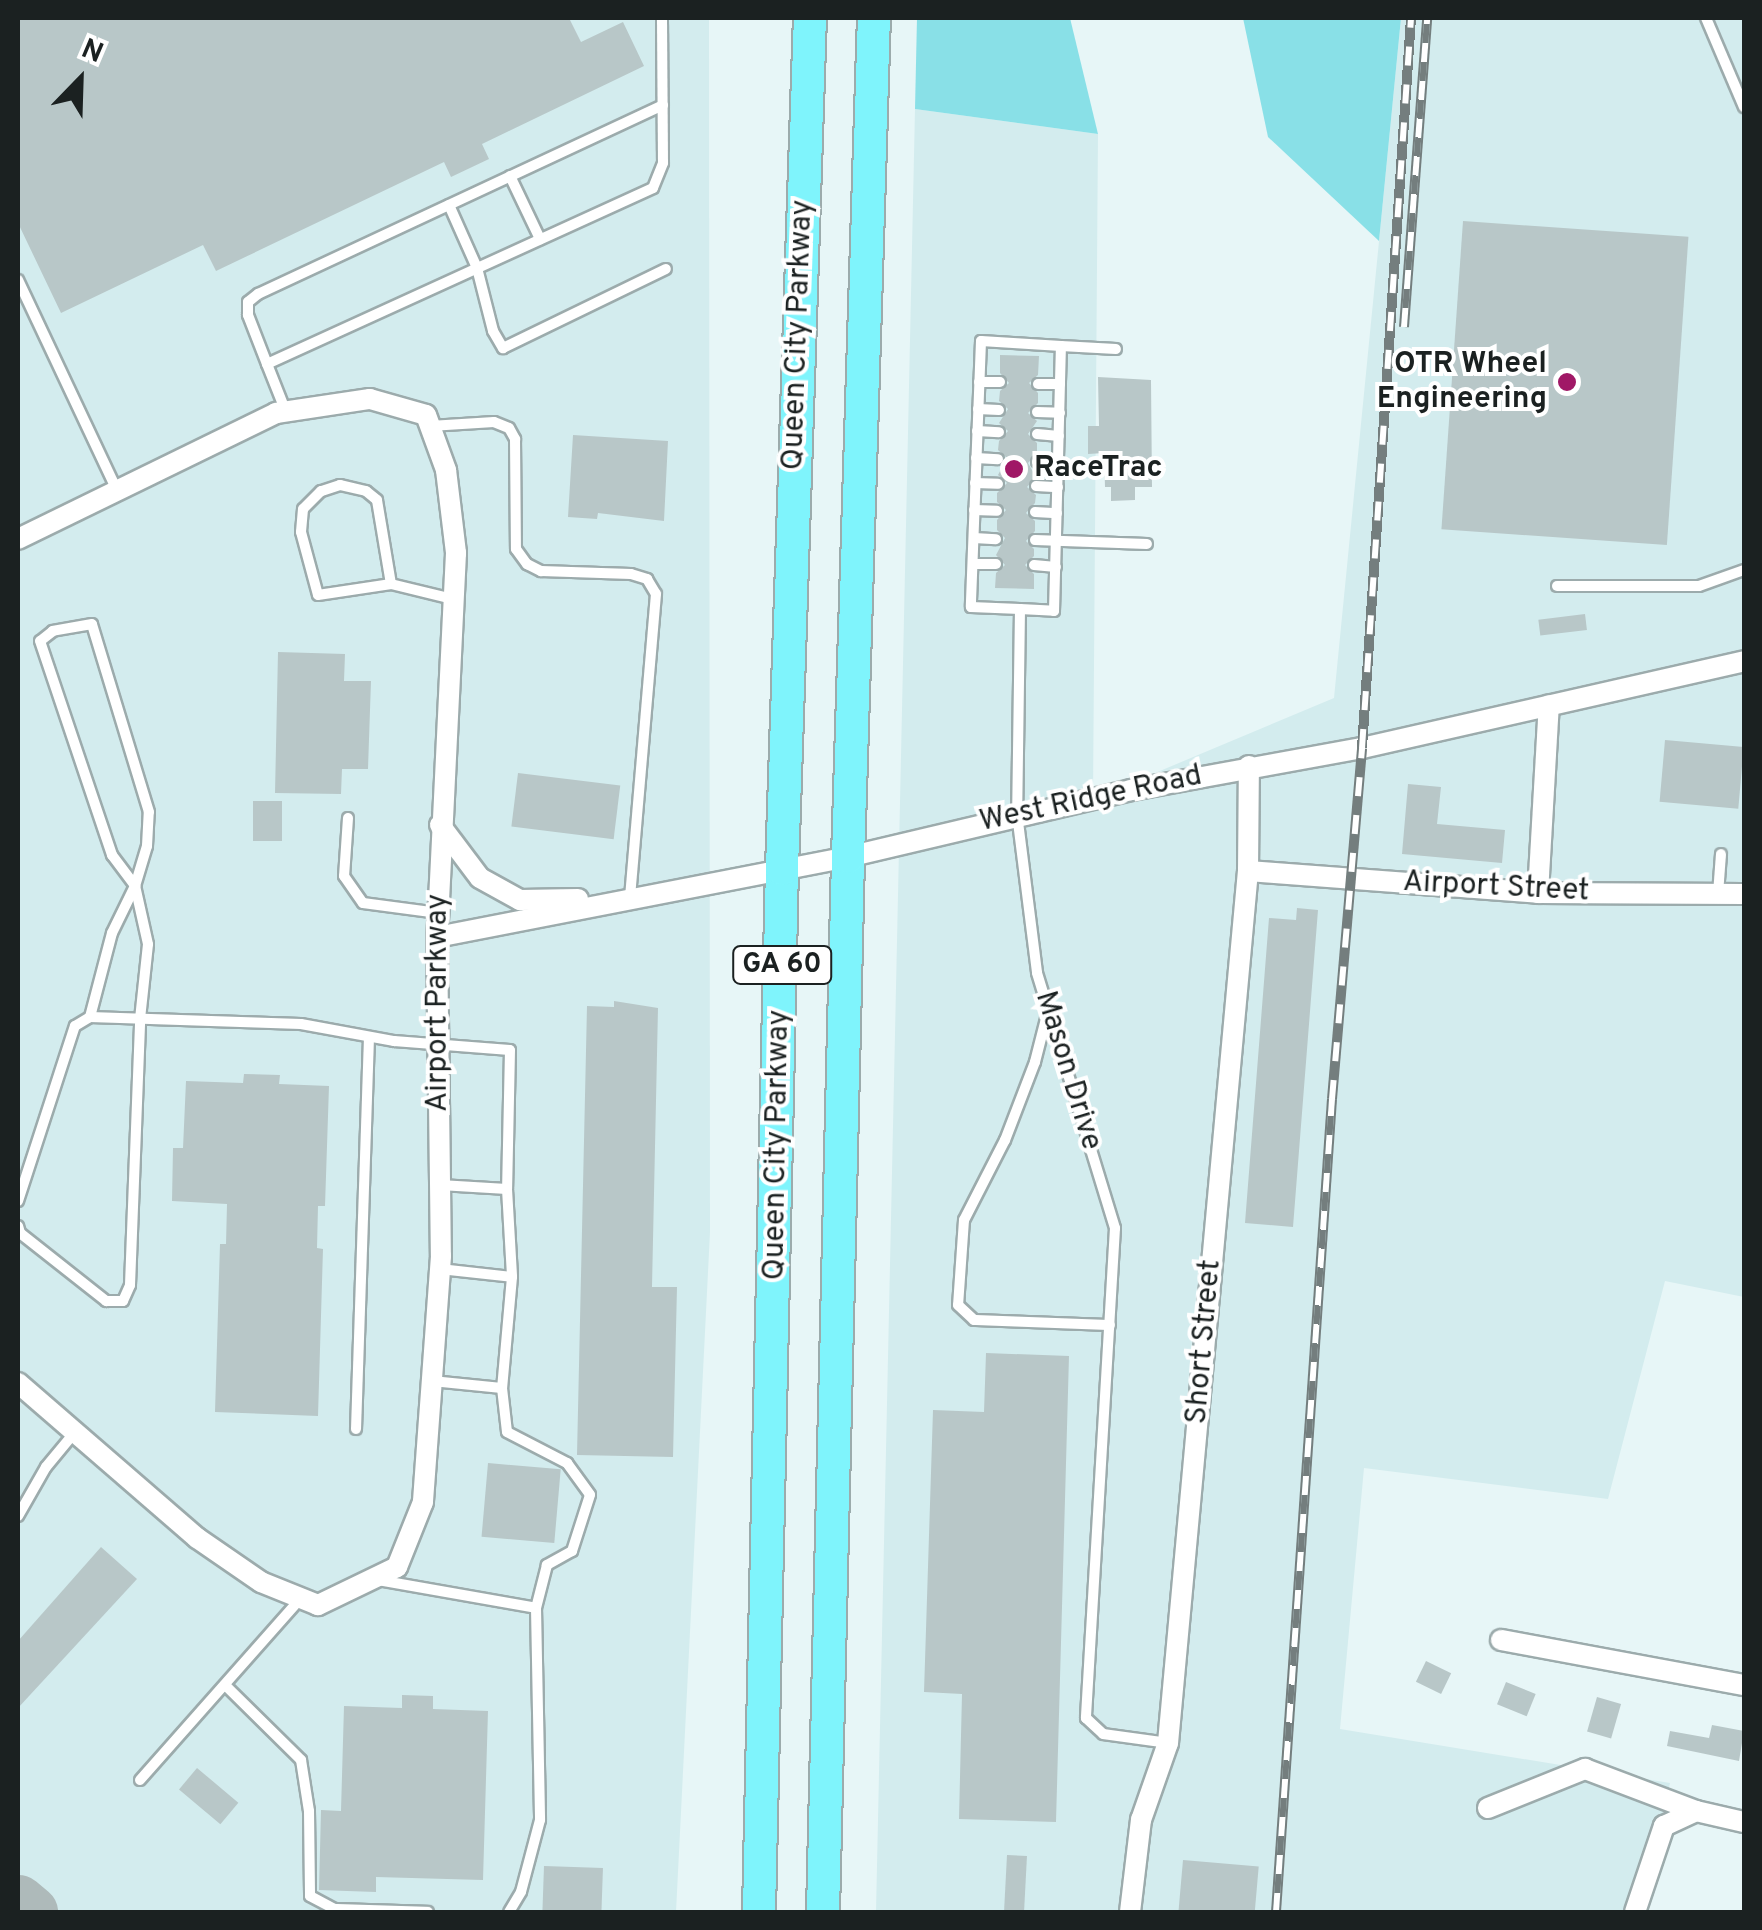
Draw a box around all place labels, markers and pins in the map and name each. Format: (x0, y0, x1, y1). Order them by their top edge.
place label: OTR Wheel Engineering (1377, 347, 1547, 418)
marker: OTR Wheel Engineering (1556, 371, 1578, 393)
place label: RaceTrac (1034, 451, 1163, 487)
marker: RaceTrac (1003, 458, 1025, 480)

